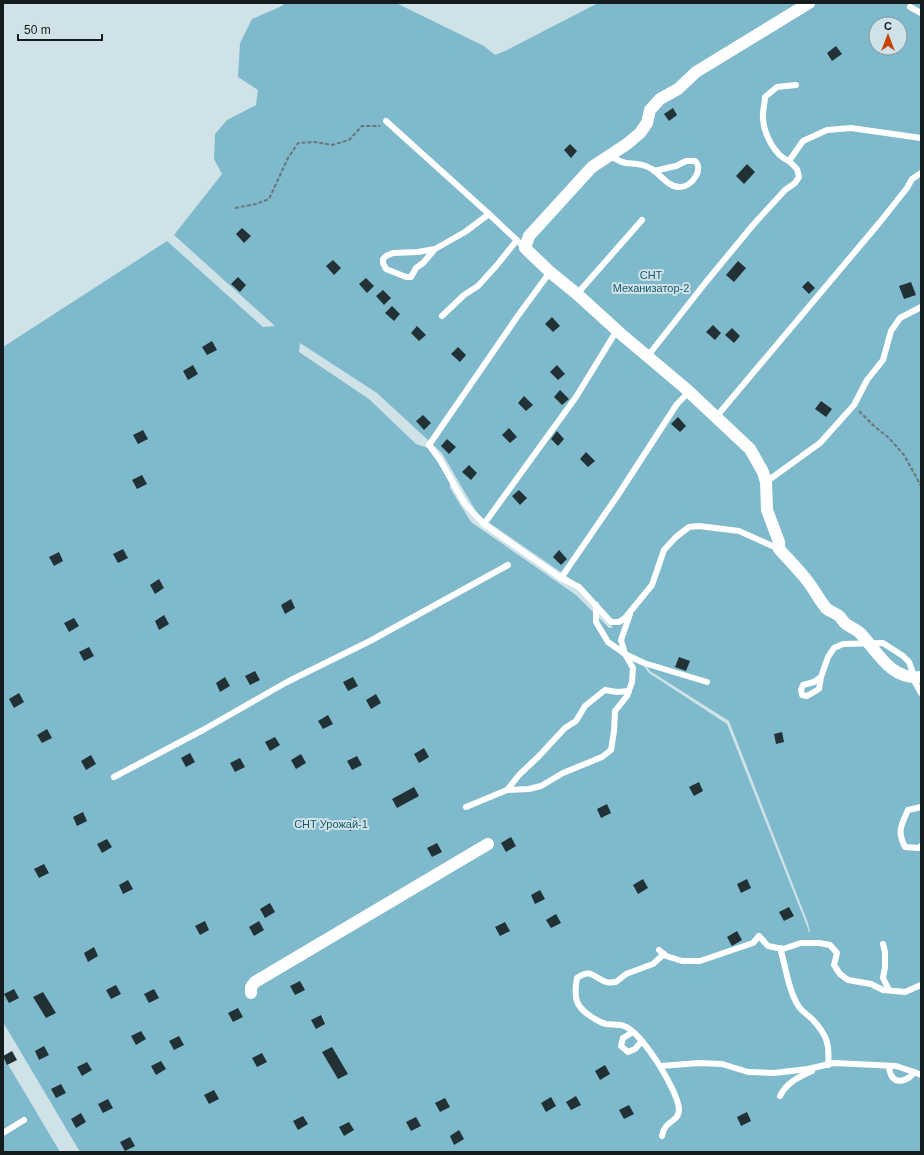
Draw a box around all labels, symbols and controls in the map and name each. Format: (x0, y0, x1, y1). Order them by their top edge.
scale bar (18, 16, 102, 42)
north arrow (868, 16, 908, 56)
text: С (884, 20, 892, 32)
text: 50 m (24, 23, 51, 37)
park label: СНТ Механизатор-2 (613, 269, 689, 294)
park label: СНТ Урожай-1 (294, 818, 368, 830)

